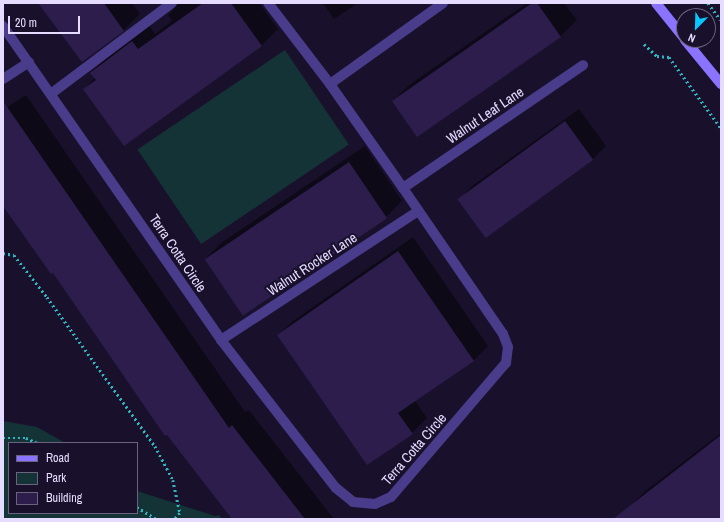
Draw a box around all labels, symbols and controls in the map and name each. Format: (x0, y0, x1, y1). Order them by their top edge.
scale bar (10, 8, 82, 34)
north arrow (676, 8, 716, 48)
text: 20 m (15, 15, 37, 31)
text: N (686, 30, 697, 46)
street label: Walnut Leaf Lane (443, 83, 527, 147)
street label: Terra Cotta Circle (146, 211, 210, 295)
street label: Walnut Rocker Lane (264, 229, 360, 299)
street label: Terra Cotta Circle (378, 410, 450, 488)
legend (8, 442, 138, 514)
text: Road (46, 450, 70, 466)
text: Park (46, 470, 66, 486)
text: Building (46, 490, 82, 506)

